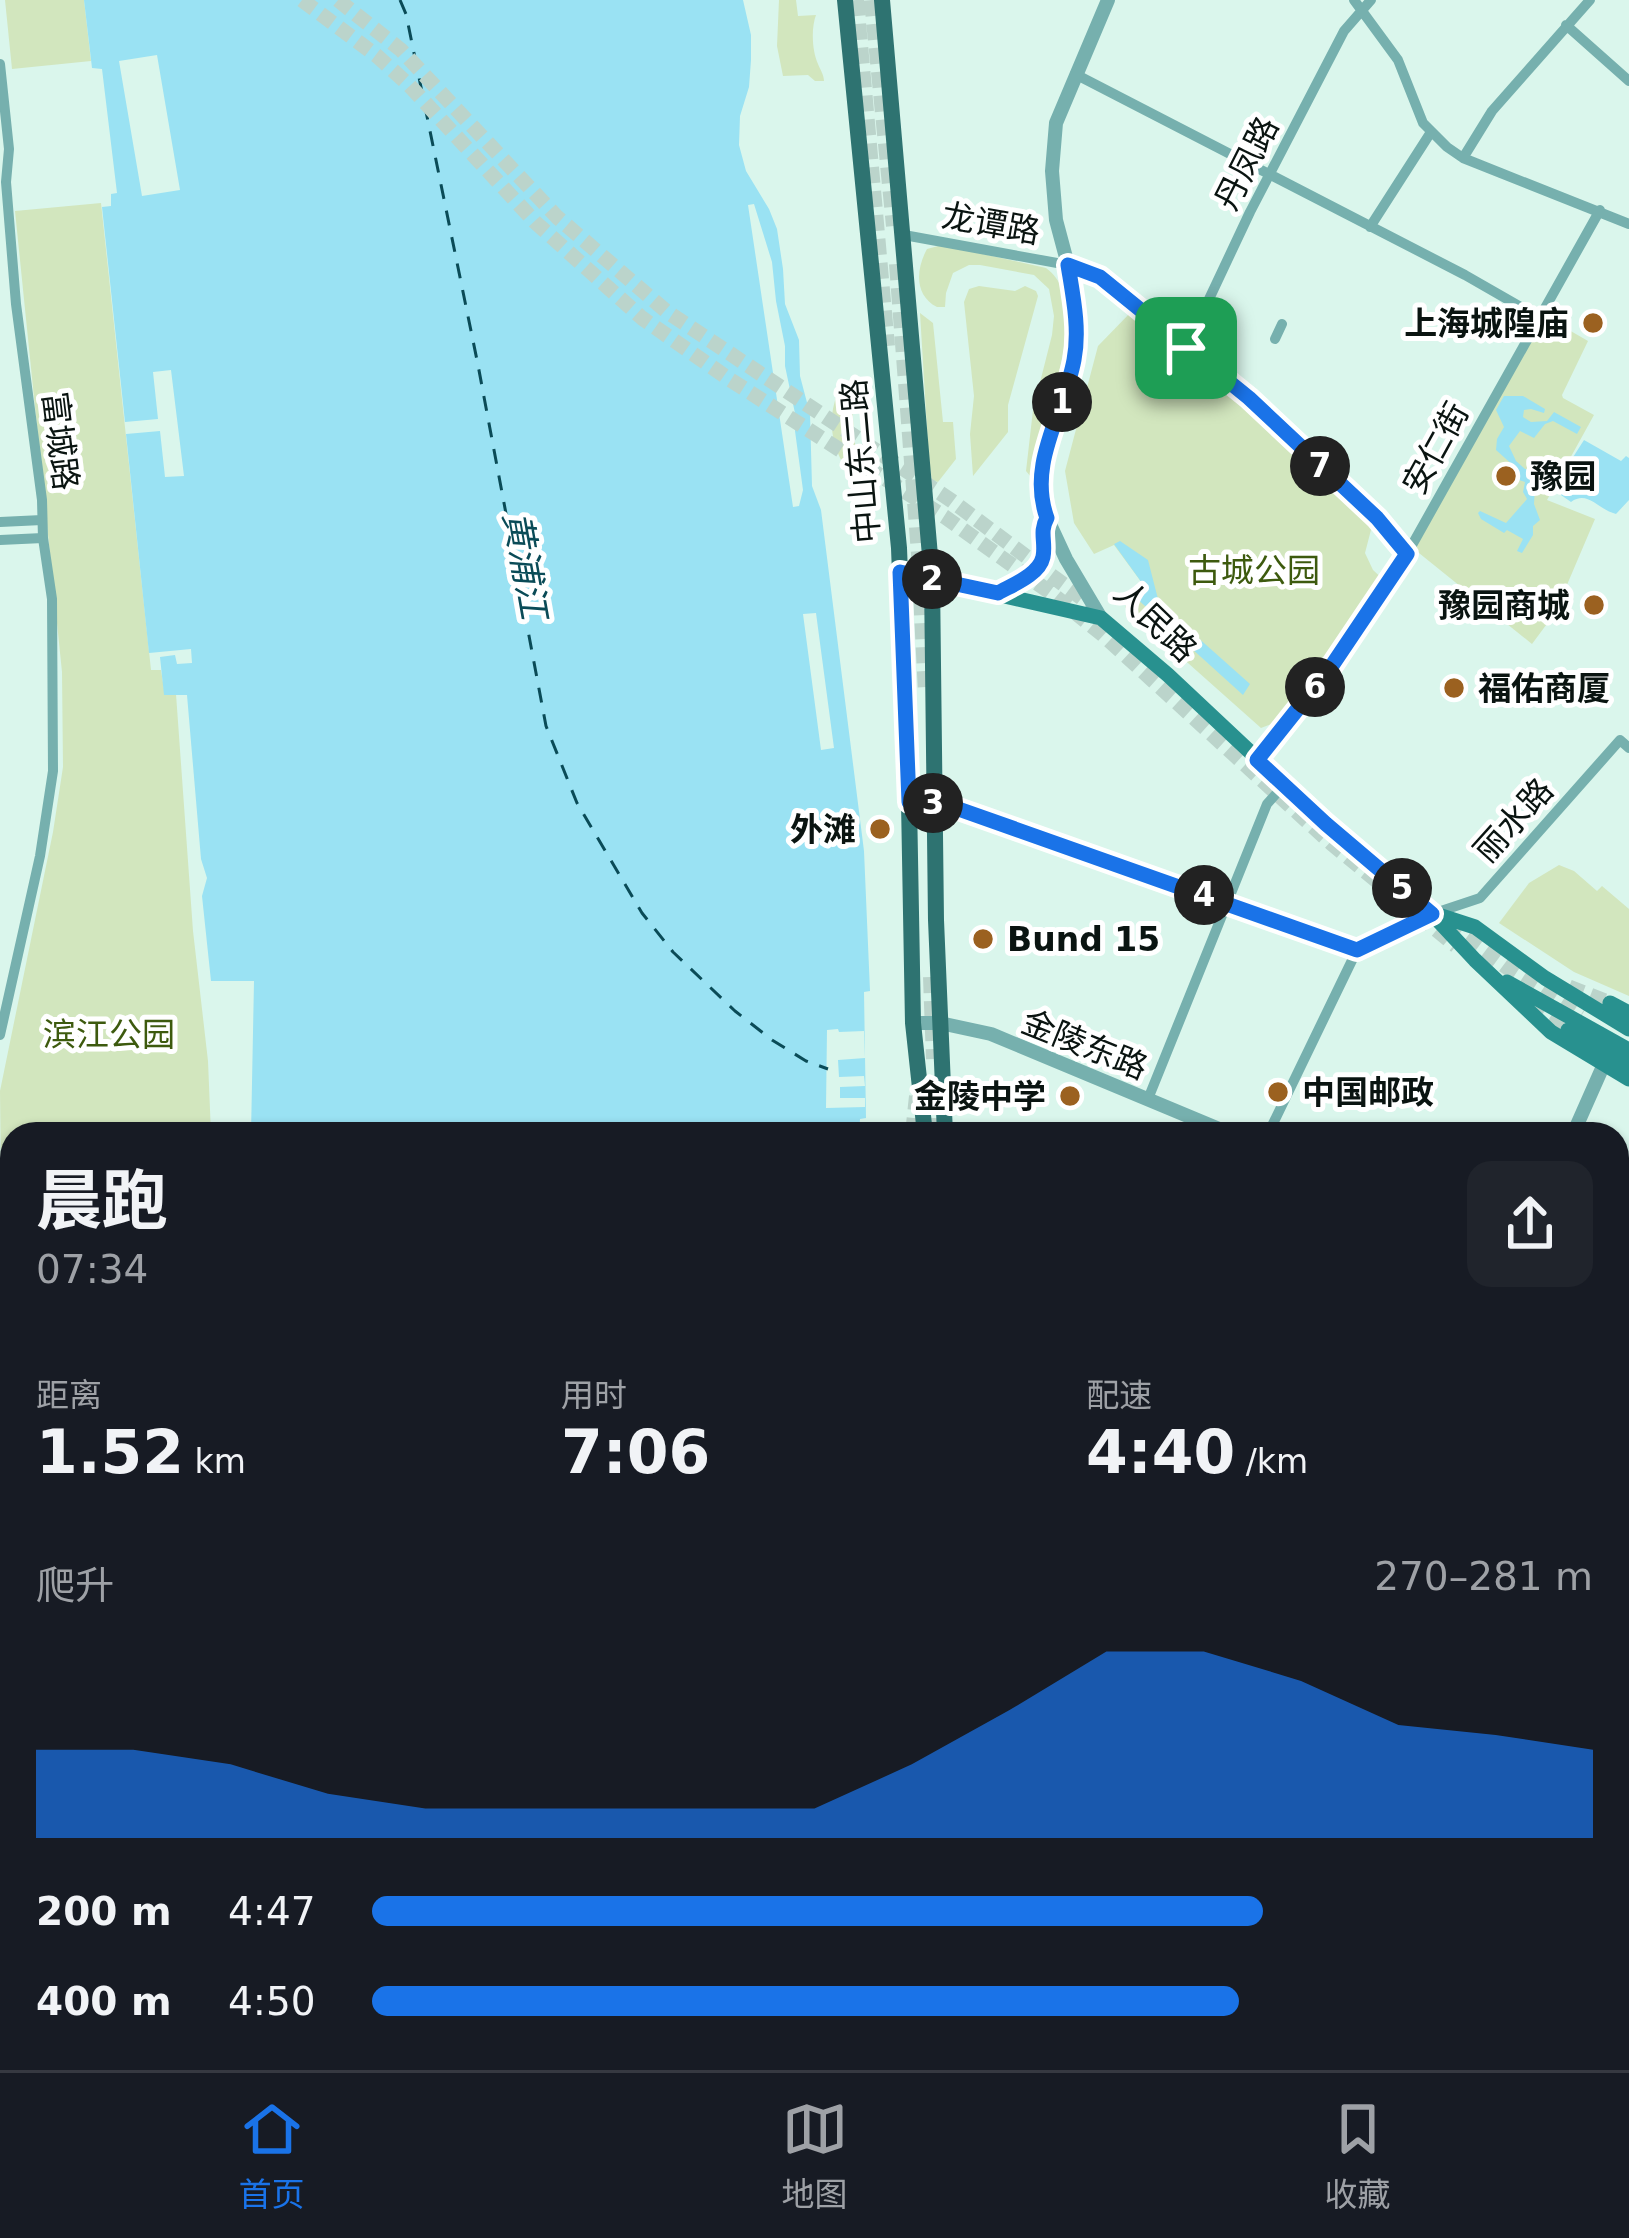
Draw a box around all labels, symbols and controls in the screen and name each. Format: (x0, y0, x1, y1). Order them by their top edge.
street label: 丹凤路 (1207, 110, 1286, 216)
street label: 龙谭路 (939, 196, 1043, 251)
pin (1135, 297, 1237, 399)
place label: 上海城隍庙 (1404, 304, 1569, 343)
marker: 上海城隍庙 (1580, 310, 1606, 336)
icon: arrive (1153, 315, 1219, 381)
pin: 1 (1032, 372, 1092, 432)
street label: 中山东二路 (834, 377, 887, 545)
text: 1 (1051, 382, 1073, 421)
street label: 富城路 (35, 390, 86, 493)
street label: 安仁街 (1394, 395, 1476, 501)
pin: 7 (1290, 436, 1350, 496)
text: 7 (1309, 446, 1331, 485)
place label: 豫园 (1530, 457, 1596, 496)
marker: 豫园 (1493, 463, 1519, 489)
water label: 黄浦江 (496, 508, 556, 626)
pin: 2 (902, 549, 962, 609)
park label: 古城公园 (1188, 551, 1320, 590)
text: 2 (921, 559, 943, 598)
street label: 人民路 (1106, 573, 1205, 670)
place label: 豫园商城 (1438, 586, 1570, 625)
marker: 豫园商城 (1581, 592, 1607, 618)
pin: 6 (1285, 657, 1345, 717)
text: 6 (1304, 667, 1326, 706)
place label: 福佑商厦 (1478, 669, 1610, 708)
marker: 福佑商厦 (1441, 675, 1467, 701)
street label: 丽水路 (1466, 771, 1561, 870)
pin: 3 (903, 773, 963, 833)
text: 3 (922, 783, 944, 822)
place label: 外滩 (790, 810, 856, 849)
marker: 外滩 (867, 816, 893, 842)
pin: 5 (1372, 858, 1432, 918)
pin: 4 (1174, 865, 1234, 925)
text: 5 (1391, 868, 1413, 907)
text: 4 (1193, 875, 1215, 914)
place label: Bund 15 (1007, 920, 1160, 959)
marker: Bund 15 (970, 926, 996, 952)
street label: 金陵东路 (1016, 1002, 1153, 1087)
park label: 滨江公园 (43, 1015, 175, 1054)
place label: 中国邮政 (1302, 1073, 1434, 1112)
place label: 金陵中学 (914, 1077, 1046, 1116)
marker: 中国邮政 (1265, 1079, 1291, 1105)
marker: 金陵中学 (1057, 1083, 1083, 1109)
button: share (1467, 1161, 1593, 1287)
text: 晨跑 (36, 1163, 168, 1240)
text: 07:34 (36, 1247, 148, 1292)
text: 距离 (36, 1376, 102, 1415)
text: 用时 (561, 1376, 627, 1415)
text: 配速 (1086, 1376, 1152, 1415)
text: 1.52 (36, 1417, 184, 1487)
text: 7:06 (561, 1417, 710, 1487)
text: 4:40 (1086, 1417, 1235, 1487)
text: km (184, 1442, 246, 1481)
text: /km (1235, 1442, 1308, 1481)
text: 270–281 m (1374, 1554, 1593, 1599)
text: 爬升 (36, 1563, 114, 1608)
text: 200 m (36, 1889, 172, 1934)
text: 4:47 (228, 1889, 316, 1934)
text: 400 m (36, 1979, 172, 2024)
text: 4:50 (228, 1979, 316, 2024)
tab: 首页 (239, 2096, 305, 2216)
tab: 地图 (782, 2096, 848, 2216)
tab: 收藏 (1325, 2096, 1391, 2216)

